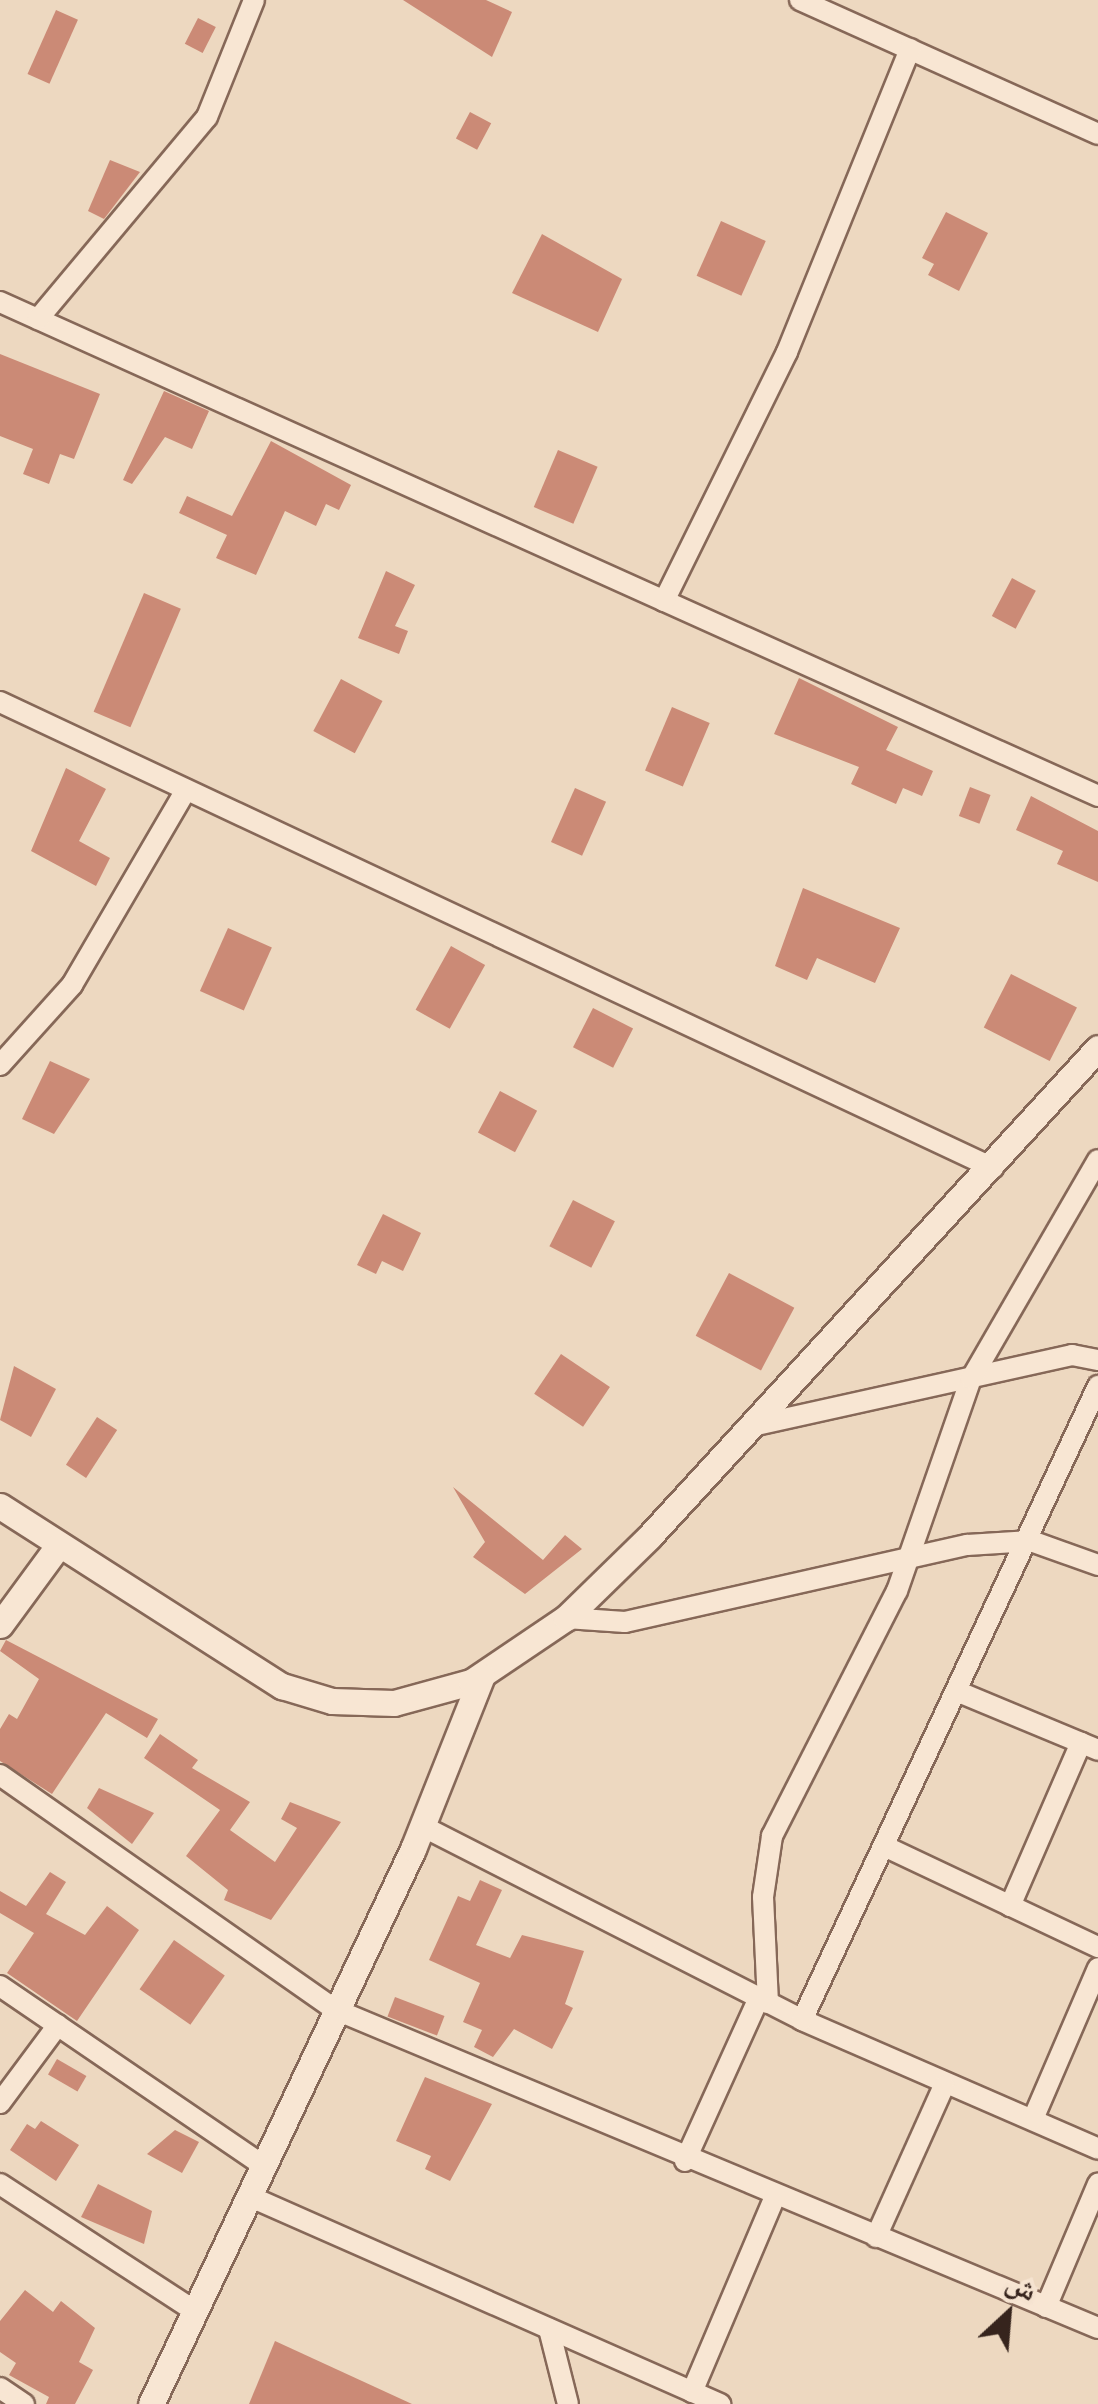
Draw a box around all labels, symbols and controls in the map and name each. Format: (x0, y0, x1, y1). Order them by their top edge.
north arrow (958, 2264, 1058, 2364)
text: ش (1001, 2265, 1042, 2308)

